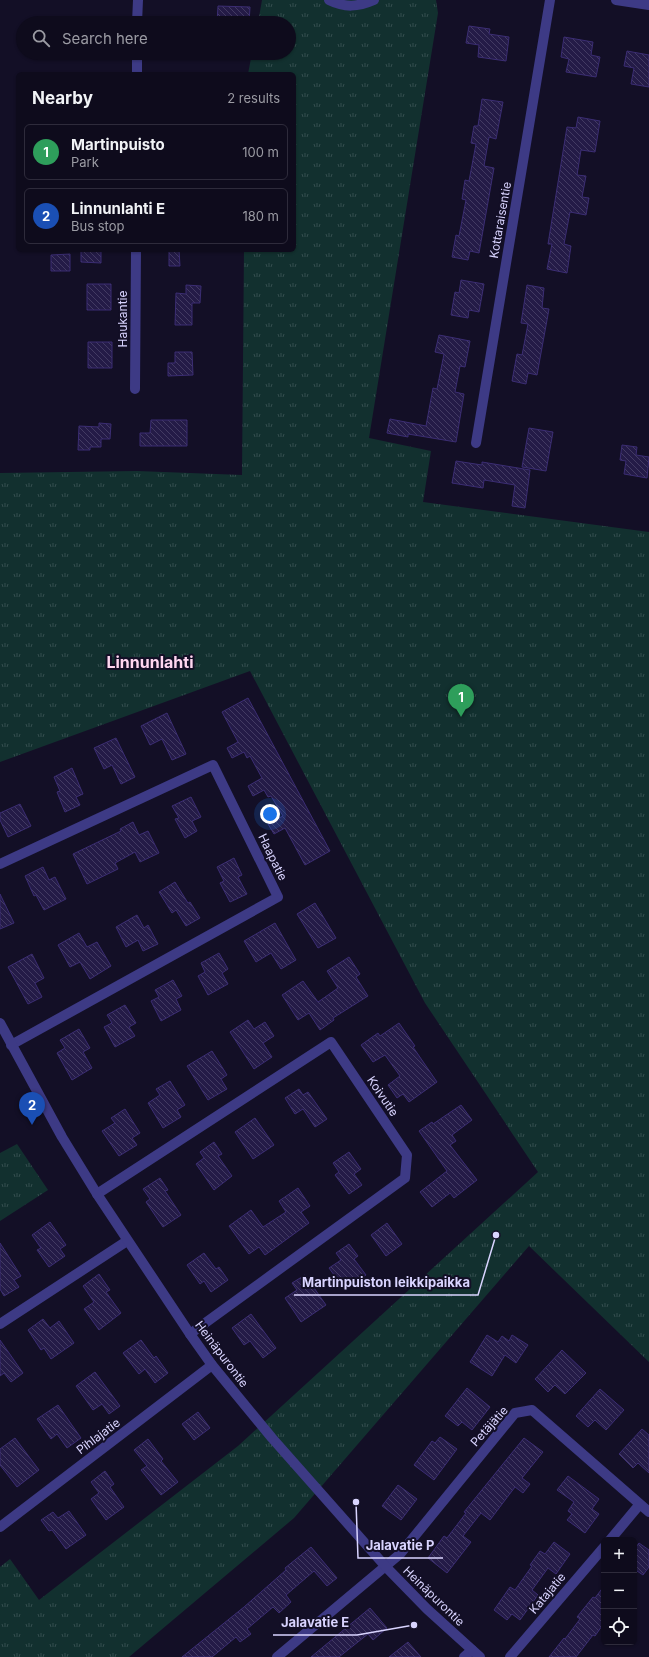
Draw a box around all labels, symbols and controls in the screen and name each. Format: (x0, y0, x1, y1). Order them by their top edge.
search box (16, 16, 296, 60)
icon: search (30, 27, 52, 49)
text: Search here (62, 29, 148, 48)
text: Nearby (32, 88, 93, 108)
text: 2 results (227, 90, 280, 106)
text: Martinpuisto (71, 135, 165, 154)
text: 1 (43, 144, 49, 160)
text: 100 m (242, 144, 279, 160)
text: Park (71, 154, 99, 170)
street label: Kottaraisentie (486, 181, 514, 259)
text: Linnunlahti E (71, 199, 165, 218)
text: 2 (42, 208, 50, 224)
text: 180 m (242, 208, 279, 224)
text: Bus stop (71, 218, 124, 234)
street label: Haukantie (115, 291, 130, 348)
district label: Linnunlahti (106, 652, 194, 672)
pin: 1 (448, 684, 474, 717)
your location (260, 804, 280, 824)
street label: Haapatie (255, 831, 291, 883)
street label: Koivutie (364, 1073, 402, 1119)
pin: 2 (19, 1092, 45, 1125)
callout: Martinpuiston leikkipaikka (294, 1270, 478, 1295)
text: Martinpuiston leikkipaikka (302, 1274, 470, 1290)
street label: Heinäpurontie (192, 1318, 252, 1390)
street label: Petäjätie (467, 1403, 511, 1449)
street label: Pihlajatie (73, 1415, 123, 1457)
callout: Jalavatie P (358, 1533, 443, 1558)
text: Jalavatie P (366, 1537, 434, 1553)
map controls (601, 1537, 637, 1645)
button: + (601, 1537, 637, 1573)
street label: Heinäpurontie (400, 1563, 468, 1629)
street label: Katajatie (526, 1569, 568, 1617)
button: − (601, 1573, 637, 1609)
button: locate (601, 1609, 637, 1645)
callout: Jalavatie E (273, 1610, 357, 1635)
text: Jalavatie E (281, 1614, 349, 1630)

